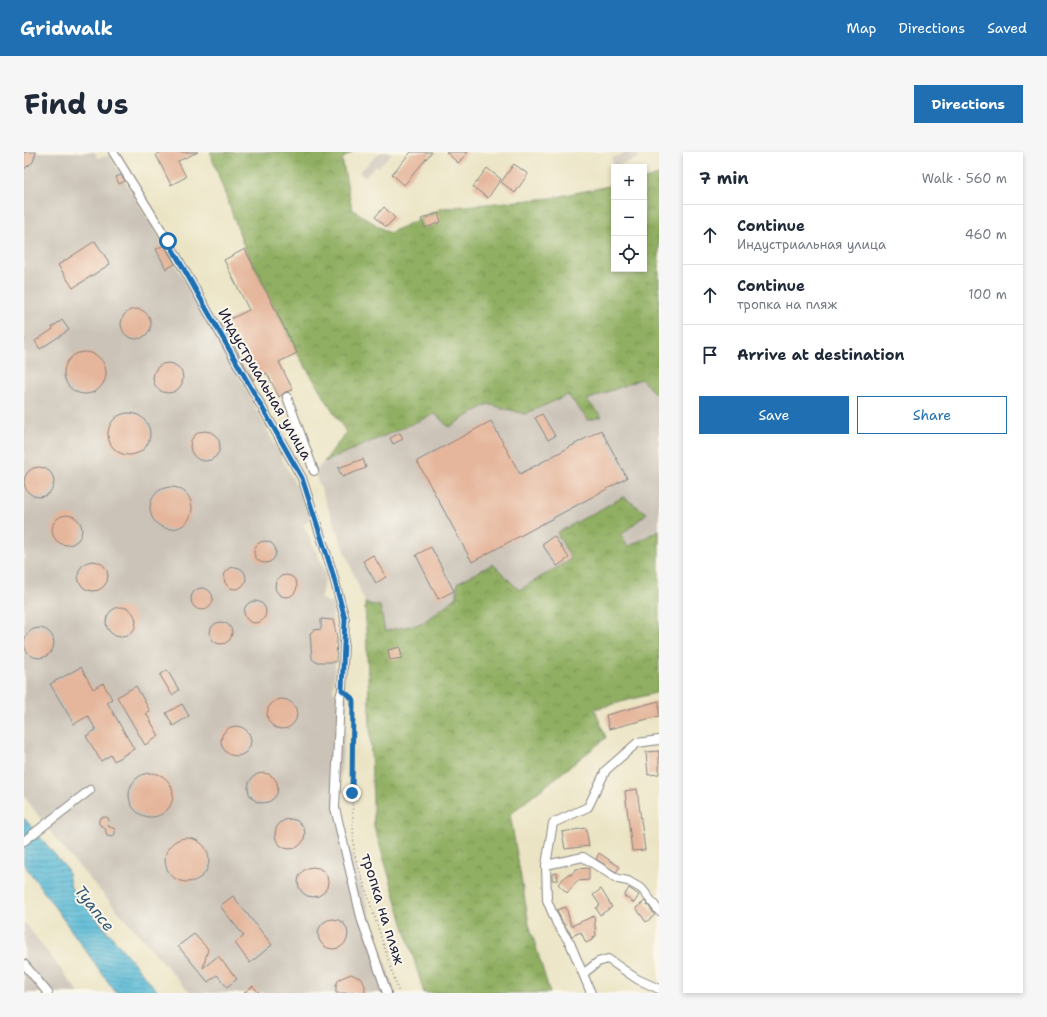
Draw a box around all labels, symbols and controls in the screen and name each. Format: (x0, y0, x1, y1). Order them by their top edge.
text: Gridwalk (20, 16, 113, 41)
text: Map (847, 19, 877, 37)
text: Directions (899, 19, 965, 37)
text: Saved (987, 19, 1027, 37)
text: Find us (24, 85, 129, 123)
button: Directions (914, 85, 1023, 123)
map controls (611, 164, 647, 272)
button: + (611, 164, 647, 200)
text: 7 min (699, 167, 749, 189)
text: Walk · 560 m (922, 170, 1007, 187)
button: − (611, 200, 647, 236)
text: Continue (737, 216, 805, 236)
icon: ahead (699, 224, 721, 246)
text: 460 m (965, 226, 1007, 243)
route start (159, 232, 177, 250)
button: locate (611, 236, 647, 272)
text: Индустриальная улица (737, 236, 886, 253)
text: Continue (737, 276, 805, 296)
icon: ahead (699, 284, 721, 306)
text: 100 m (968, 286, 1007, 303)
text: тропка на пляж (737, 296, 837, 313)
street label: Индустриальная улица (213, 305, 317, 464)
icon: arrive (699, 344, 721, 366)
text: Arrive at destination (737, 345, 905, 365)
button: Save (699, 396, 849, 434)
button: Share (857, 396, 1007, 434)
route end (343, 784, 361, 802)
street label: тропка на пляж (357, 851, 410, 968)
water label: Туапсе (70, 881, 119, 936)

